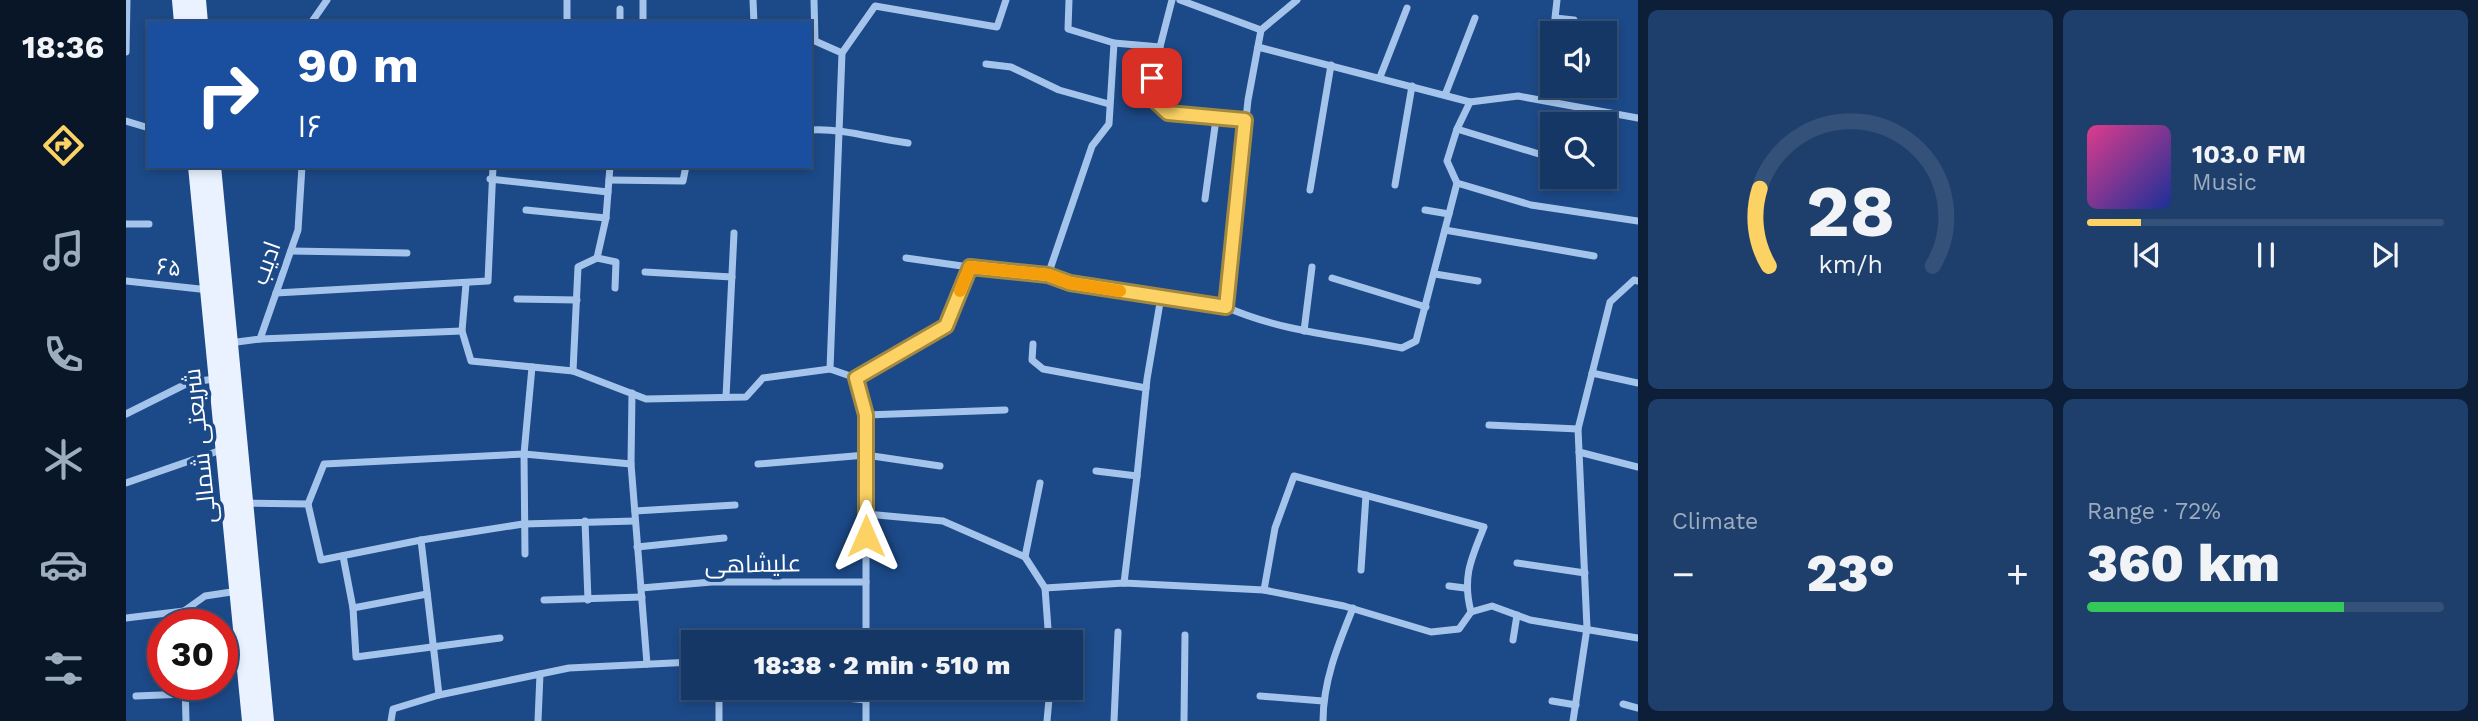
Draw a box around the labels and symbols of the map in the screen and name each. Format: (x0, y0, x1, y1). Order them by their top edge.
pin (1122, 48, 1182, 108)
street label: ادیب (245, 238, 287, 288)
street label: ۶۵ (156, 252, 182, 282)
street label: شریعتی شمالی (178, 367, 222, 525)
position arrow (829, 499, 903, 573)
street label: علیشاهی (704, 549, 802, 579)
speed limit sign: 30 (147, 609, 238, 700)

